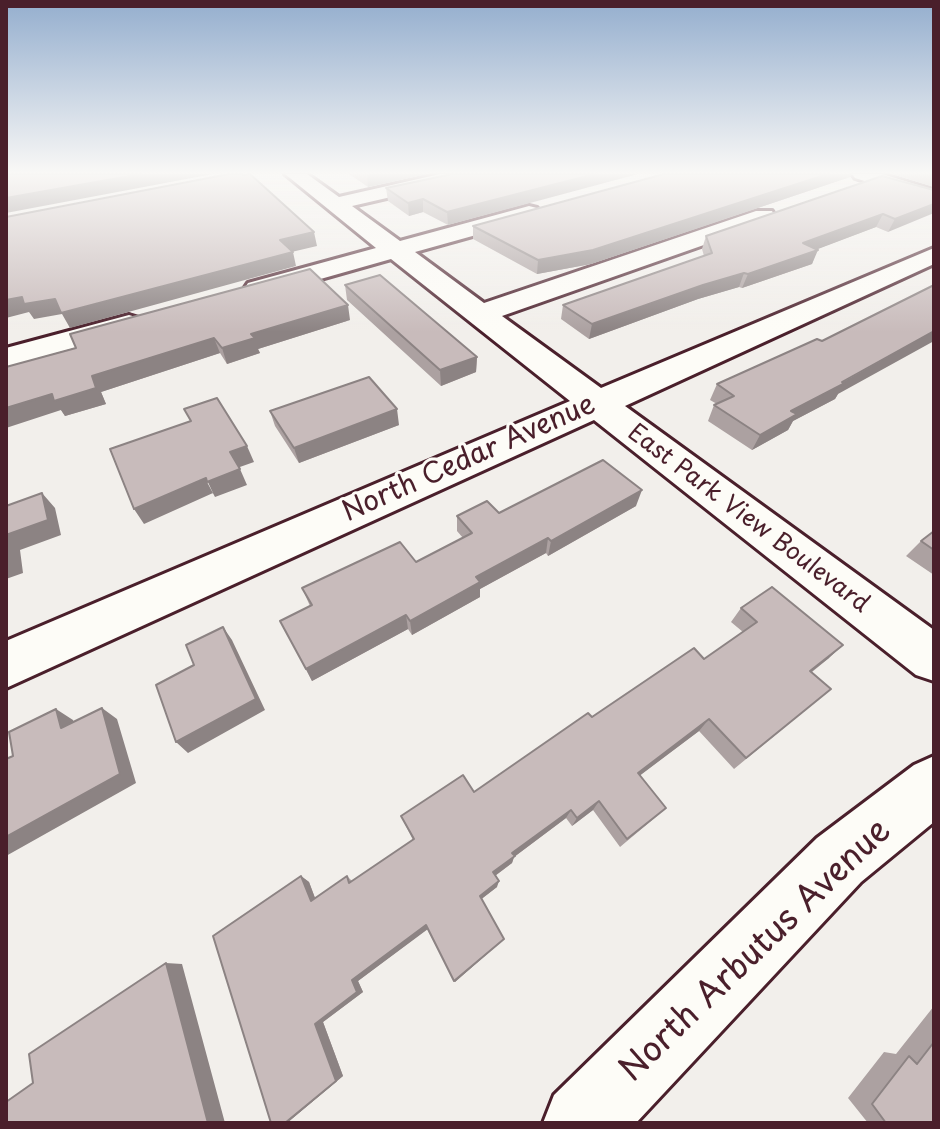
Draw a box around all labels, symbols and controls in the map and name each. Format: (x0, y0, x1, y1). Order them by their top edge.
street label: North Cedar Avenue (337, 388, 601, 530)
street label: East Park View Boulevard (622, 419, 874, 619)
street label: North Arbutus Avenue (612, 811, 900, 1091)

